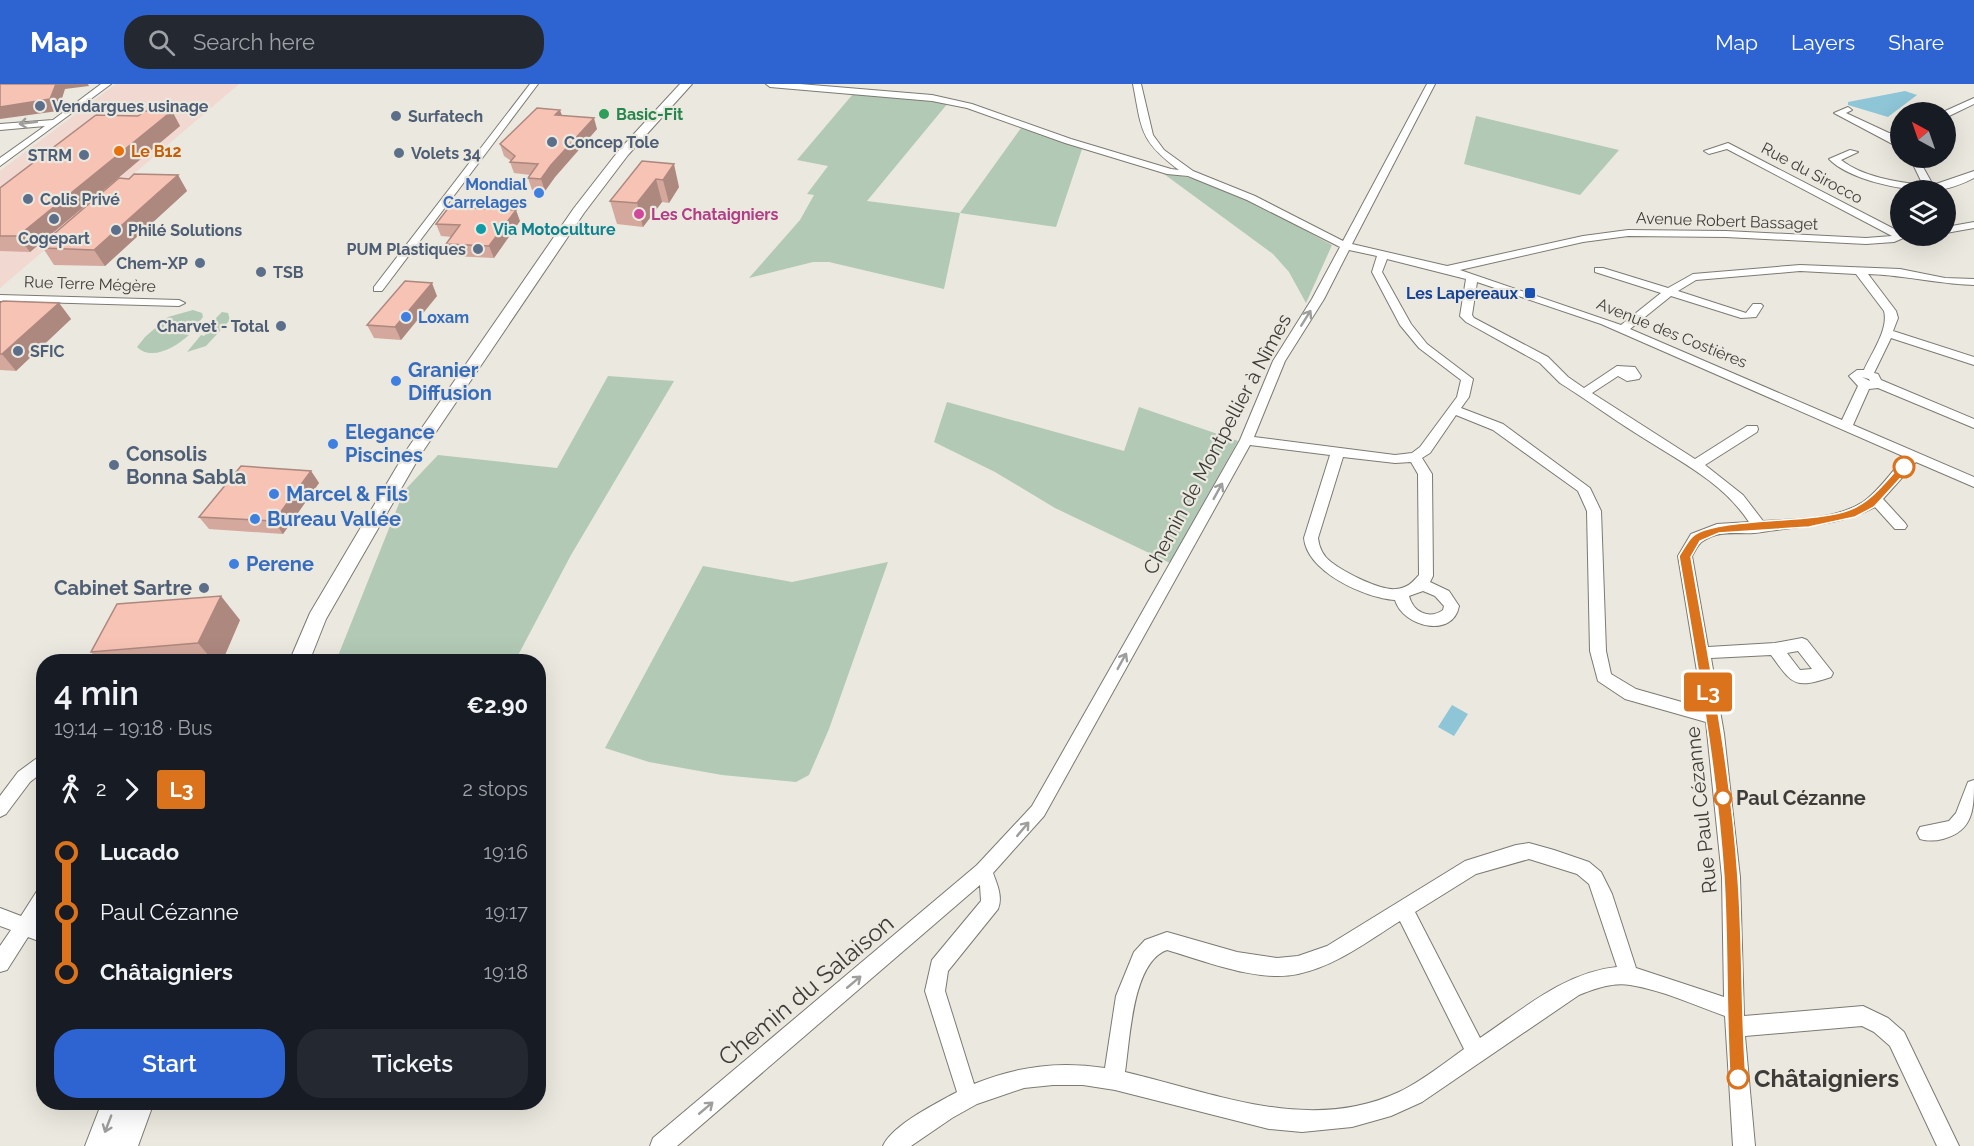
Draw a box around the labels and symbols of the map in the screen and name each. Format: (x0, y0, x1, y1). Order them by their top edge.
place label: Vendargues usinage (52, 97, 209, 116)
marker: Vendargues usinage (33, 99, 47, 113)
north arrow (1890, 102, 1956, 168)
place label: Basic-Fit (616, 105, 683, 124)
place label: Surfatech (408, 107, 483, 126)
marker: Basic-Fit (597, 107, 611, 121)
marker: Surfatech (389, 109, 403, 123)
one-way arrow (18, 118, 38, 129)
place label: Concep Tole (564, 133, 659, 152)
marker: Concep Tole (545, 135, 559, 149)
street label: Rue du Sirocco (1758, 138, 1866, 208)
place label: Le B12 (131, 142, 182, 161)
marker: Le B12 (112, 144, 126, 158)
place label: Volets 34 (411, 144, 481, 163)
place label: STRM (28, 146, 72, 165)
marker: Volets 34 (392, 146, 406, 160)
marker: STRM (77, 148, 91, 162)
place label: Mondial Carrelages (443, 175, 528, 212)
marker: Mondial Carrelages (532, 186, 546, 200)
place label: Colis Privé (40, 190, 120, 209)
marker: Colis Privé (21, 192, 35, 206)
place label: Les Chataigniers (651, 205, 778, 224)
marker: Les Chataigniers (632, 207, 646, 221)
street label: Avenue Robert Bassaget (1636, 208, 1819, 234)
marker: Cogepart (47, 212, 61, 226)
place label: Via Motoculture (493, 220, 616, 239)
place label: Philé Solutions (128, 221, 242, 240)
marker: Via Motoculture (474, 222, 488, 236)
marker: Philé Solutions (109, 223, 123, 237)
place label: Cogepart (18, 229, 90, 248)
place label: PUM Plastiques (347, 240, 466, 259)
marker: PUM Plastiques (471, 242, 485, 256)
place label: Chem-XP (116, 254, 188, 273)
marker: Chem-XP (193, 256, 207, 270)
place label: TSB (273, 263, 304, 282)
marker: TSB (254, 265, 268, 279)
street label: Rue Terre Mégère (24, 272, 156, 296)
place label: Les Lapereaux (1406, 284, 1519, 303)
marker: Les Lapereaux (1523, 286, 1537, 300)
street label: Avenue des Costières (1594, 294, 1750, 372)
place label: Loxam (418, 308, 469, 327)
marker: Loxam (399, 310, 413, 324)
street label: Chemin de Montpellier à Nîmes (1138, 310, 1296, 578)
one-way arrow (1300, 310, 1312, 327)
place label: Charvet - Total (157, 317, 270, 336)
marker: Charvet - Total (274, 319, 288, 333)
place label: SFIC (30, 342, 65, 361)
marker: SFIC (11, 344, 25, 358)
place label: Granier Diffusion (408, 358, 492, 405)
marker: Granier Diffusion (389, 374, 403, 388)
place label: Elegance Piscines (345, 420, 435, 467)
marker: Elegance Piscines (326, 437, 340, 451)
place label: Consolis Bonna Sabla (126, 442, 246, 489)
unlabelled marker (1893, 456, 1915, 478)
marker: Consolis Bonna Sabla (107, 458, 121, 472)
place label: Marcel & Fils (286, 482, 408, 506)
one-way arrow (1212, 483, 1224, 500)
marker: Marcel & Fils (267, 487, 281, 501)
place label: Bureau Vallée (267, 507, 401, 531)
marker: Bureau Vallée (248, 512, 262, 526)
place label: Perene (246, 552, 314, 576)
marker: Perene (227, 557, 241, 571)
place label: Cabinet Sartre (54, 576, 192, 600)
marker: Cabinet Sartre (197, 581, 211, 595)
one-way arrow (1116, 653, 1128, 670)
line badge: L3 (1681, 672, 1735, 712)
street label: Rue Paul Cézanne (1680, 725, 1722, 895)
place label: Paul Cézanne (1736, 786, 1866, 810)
marker: Paul Cézanne (1714, 789, 1732, 807)
one-way arrow (1017, 821, 1030, 837)
street label: Chemin du Salaison (713, 908, 899, 1072)
one-way arrow (846, 975, 861, 989)
place label: Châtaigniers (1754, 1064, 1899, 1093)
marker: Châtaigniers (1727, 1067, 1749, 1089)
one-way arrow (698, 1101, 713, 1115)
one-way arrow (101, 1114, 112, 1133)

